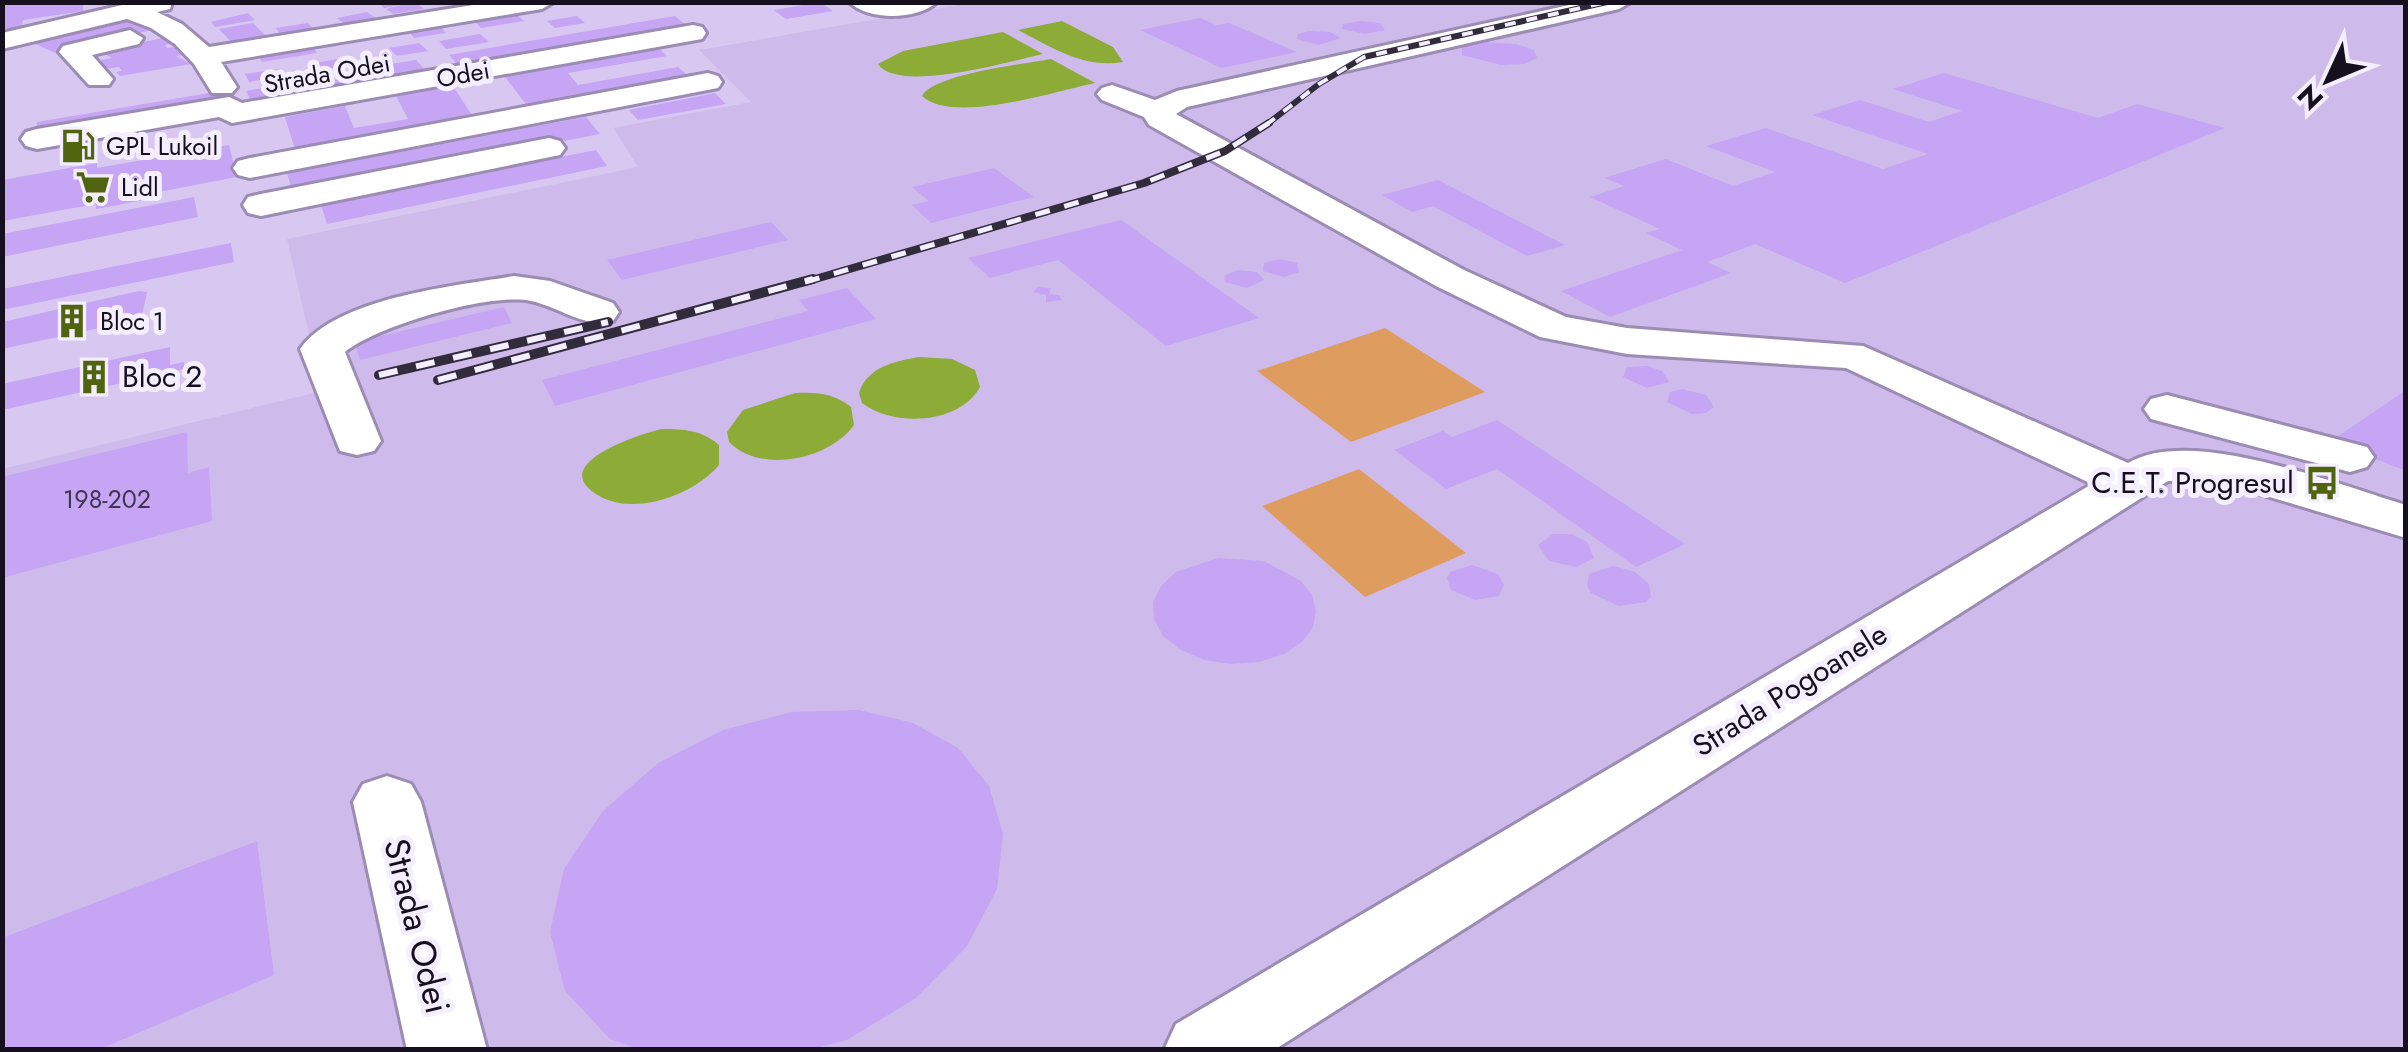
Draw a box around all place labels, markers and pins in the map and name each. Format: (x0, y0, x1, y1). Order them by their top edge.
fuel station icon: GPL Lukoil (59, 127, 97, 165)
place label: GPL Lukoil (106, 128, 218, 164)
supermarket icon: Lidl (74, 168, 112, 206)
place label: Lidl (121, 169, 159, 205)
building icon: Bloc 1 (53, 302, 91, 340)
place label: Bloc 1 (100, 303, 164, 339)
place label: Bloc 2 (122, 355, 202, 398)
building icon: Bloc 2 (75, 358, 113, 396)
place label: C.E.T. Progresul (2091, 461, 2294, 504)
bus stop icon: C.E.T. Progresul (2303, 464, 2341, 502)

